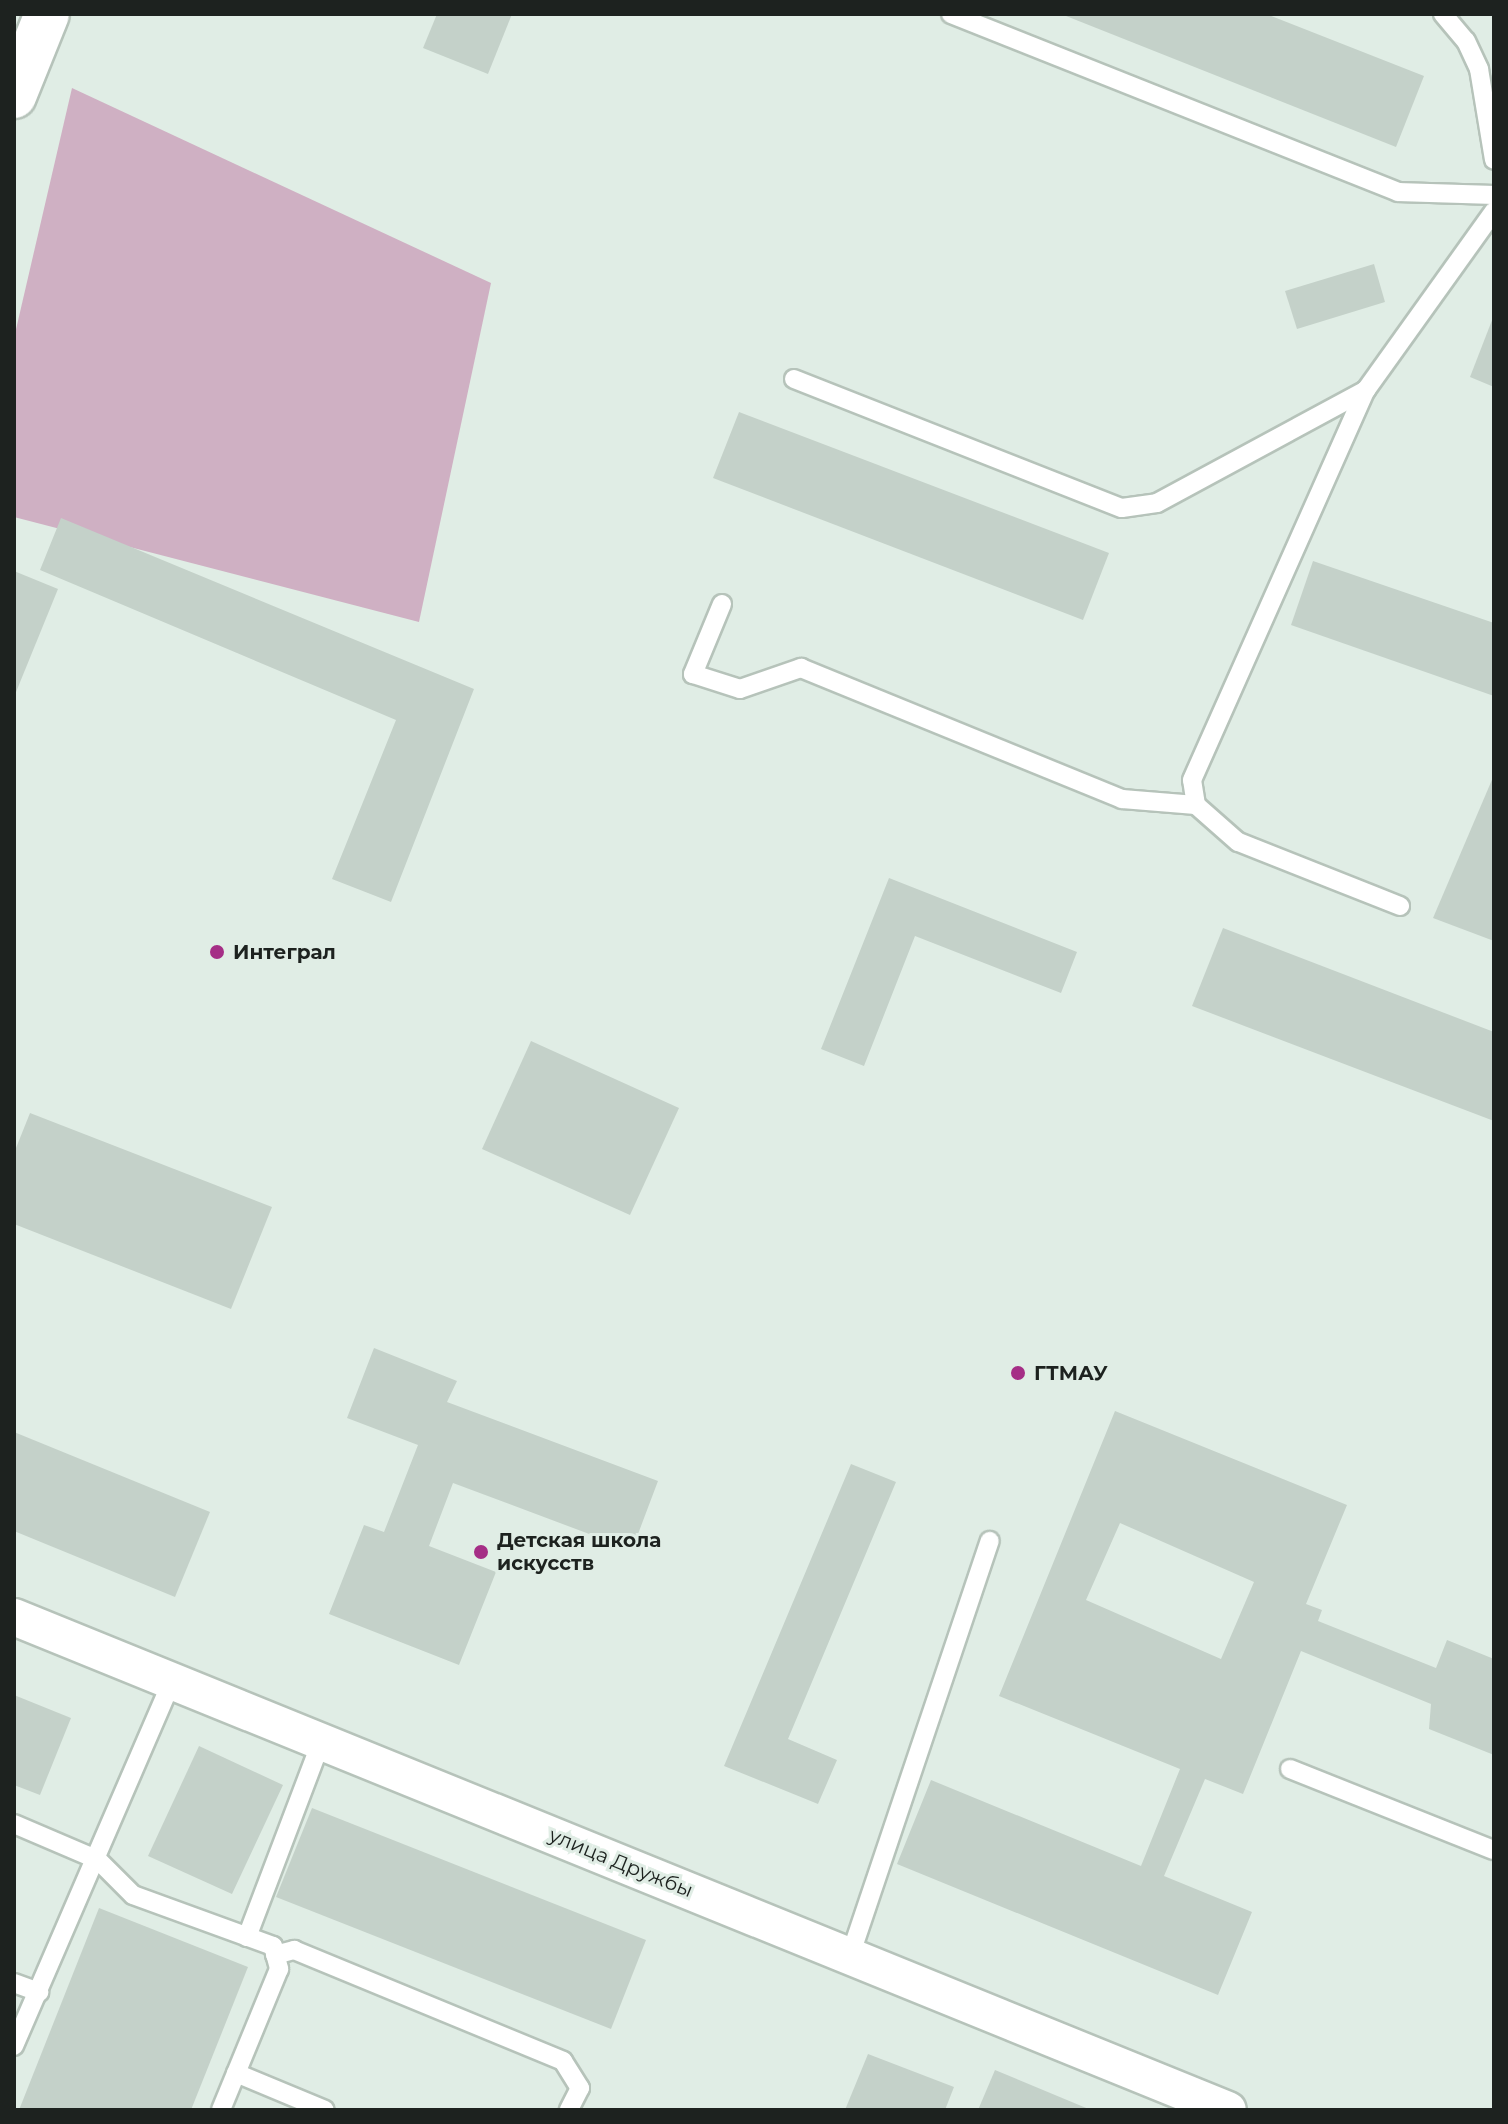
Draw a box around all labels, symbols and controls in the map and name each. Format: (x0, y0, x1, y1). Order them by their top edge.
place label: Интеграл (233, 940, 336, 964)
marker: Интеграл (208, 943, 226, 961)
place label: ГТМАУ (1034, 1361, 1108, 1385)
marker: ГТМАУ (1009, 1364, 1027, 1382)
place label: Детская школа искусств (497, 1528, 661, 1575)
marker: Детская школа искусств (472, 1543, 490, 1561)
street label: улица Дружбы (546, 1823, 696, 1903)

